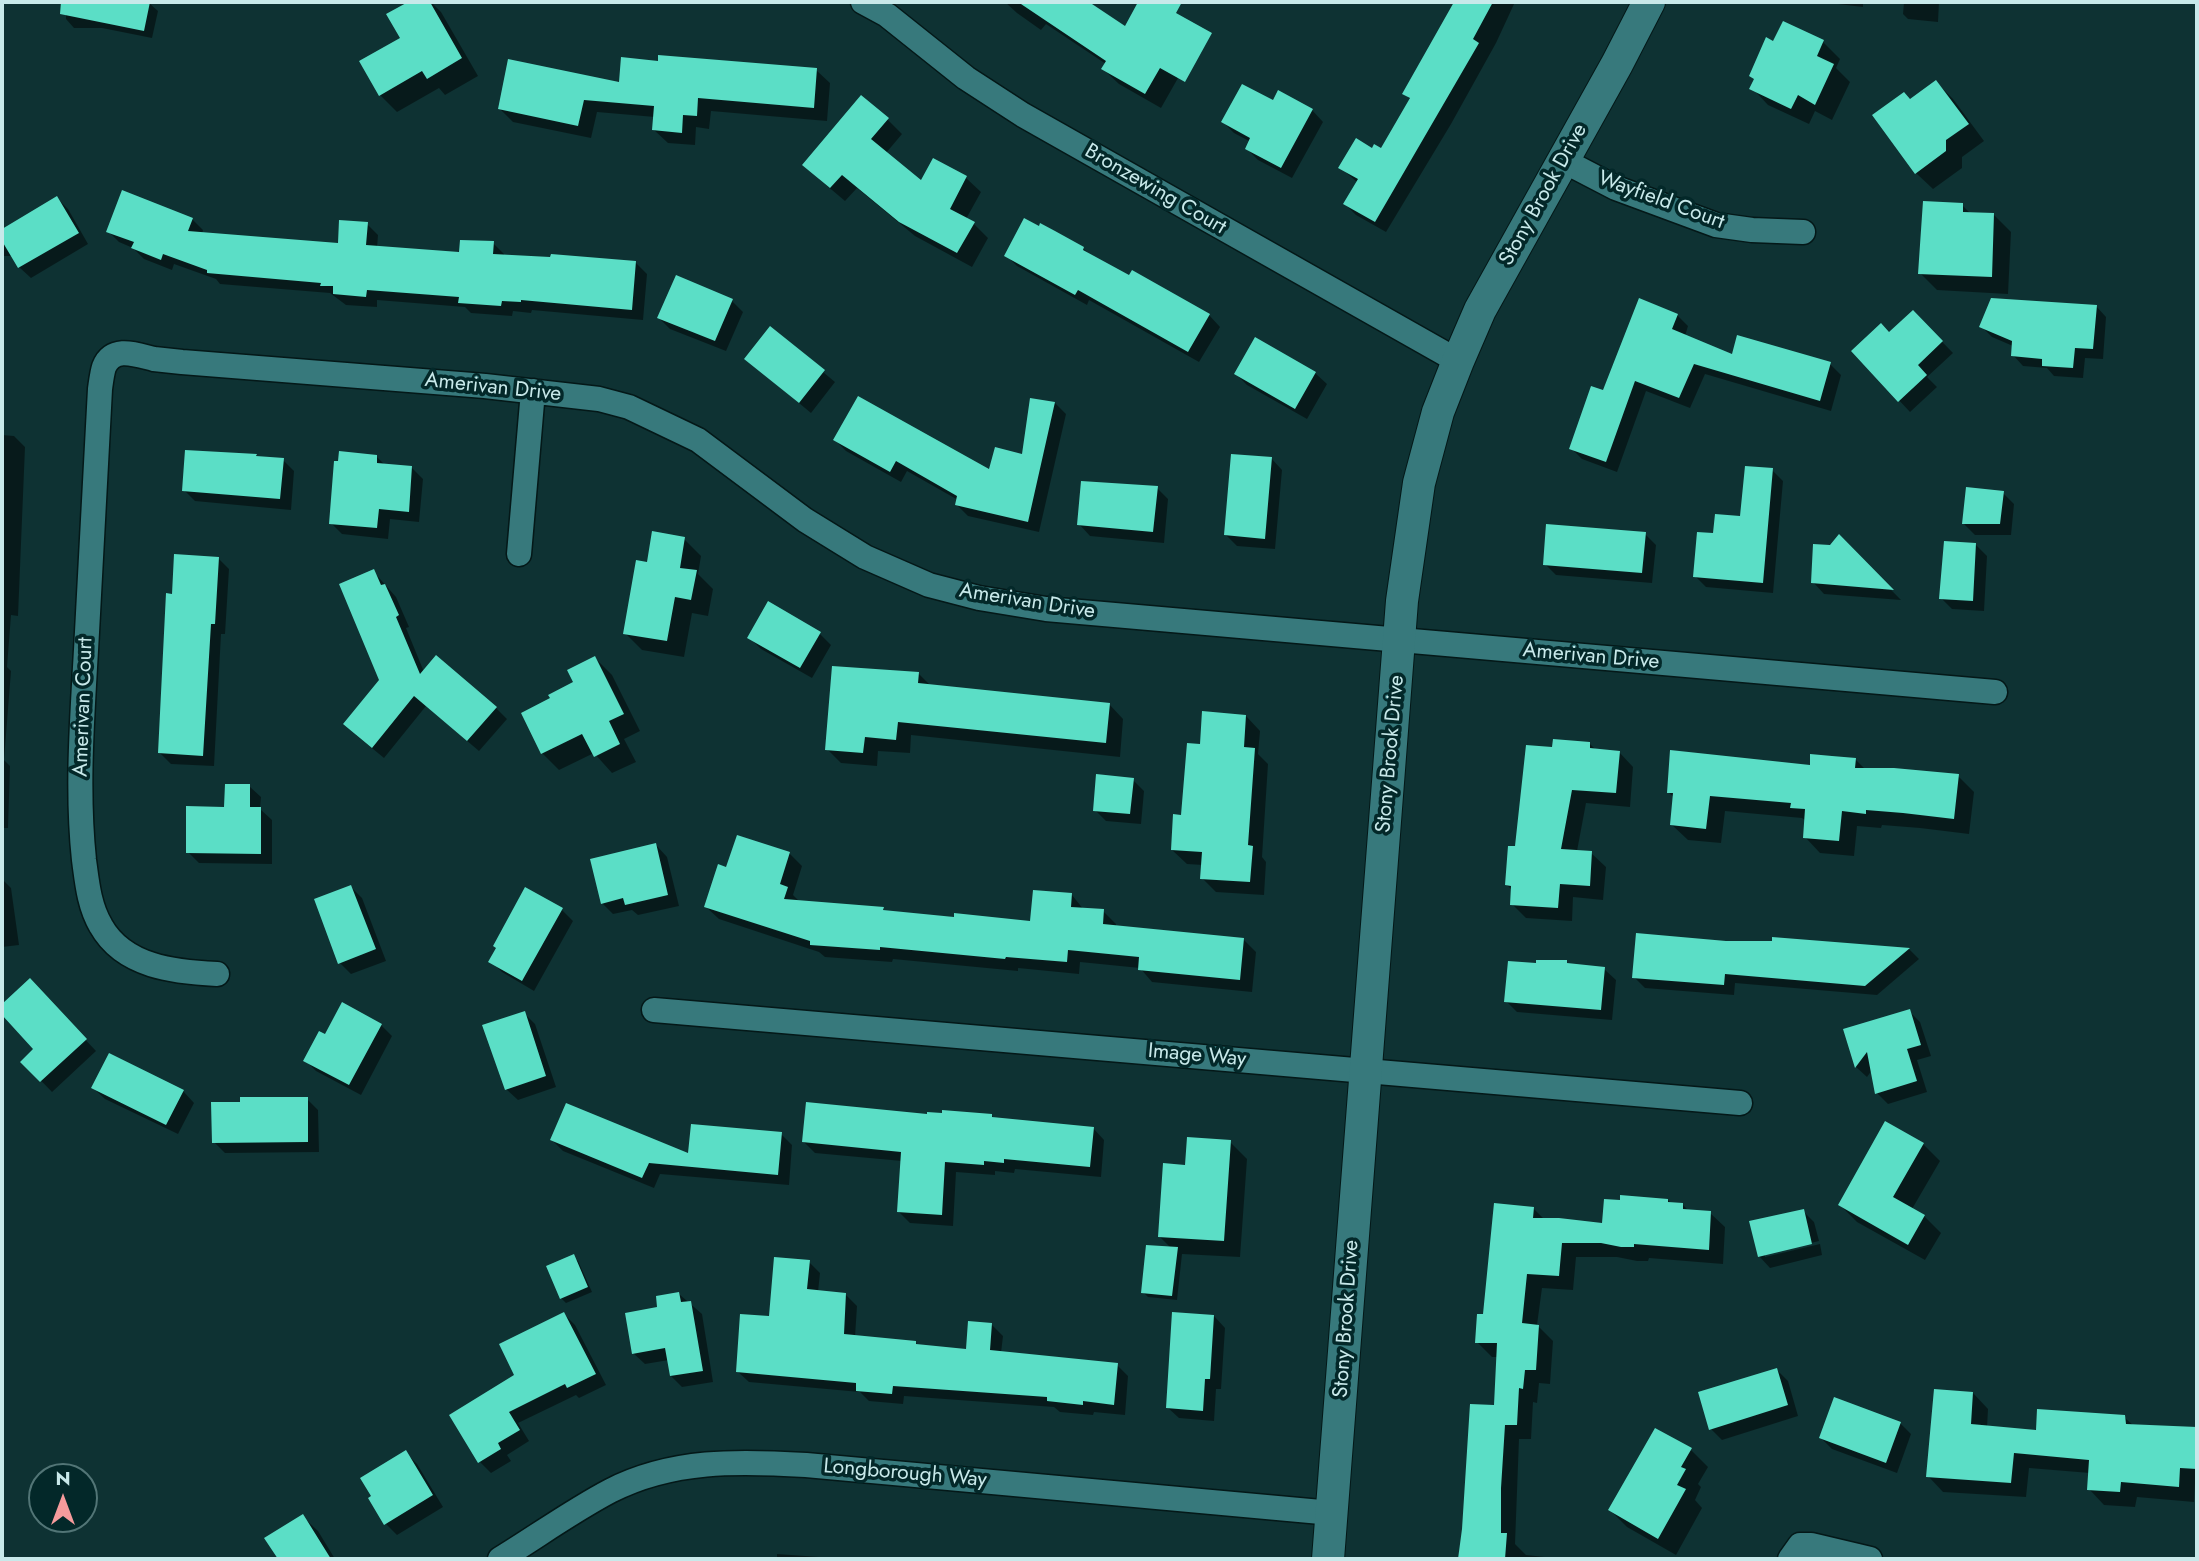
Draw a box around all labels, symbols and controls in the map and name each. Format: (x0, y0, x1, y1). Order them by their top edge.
street label: Stony Brook Drive (1495, 120, 1593, 270)
street label: Bronzewing Court (1080, 139, 1230, 241)
street label: Wayfield Court (1594, 167, 1728, 235)
street label: Amerivan Drive (424, 368, 562, 408)
street label: Amerivan Drive (957, 579, 1097, 625)
street label: Amerivan Court (69, 637, 99, 777)
street label: Amerivan Drive (1522, 638, 1660, 676)
street label: Stony Brook Drive (1372, 674, 1410, 834)
street label: Image Way (1147, 1039, 1247, 1073)
street label: Stony Brook Drive (1329, 1239, 1365, 1399)
street label: Longborough Way (822, 1454, 988, 1494)
north arrow (28, 1463, 98, 1533)
text: N (55, 1465, 71, 1492)

